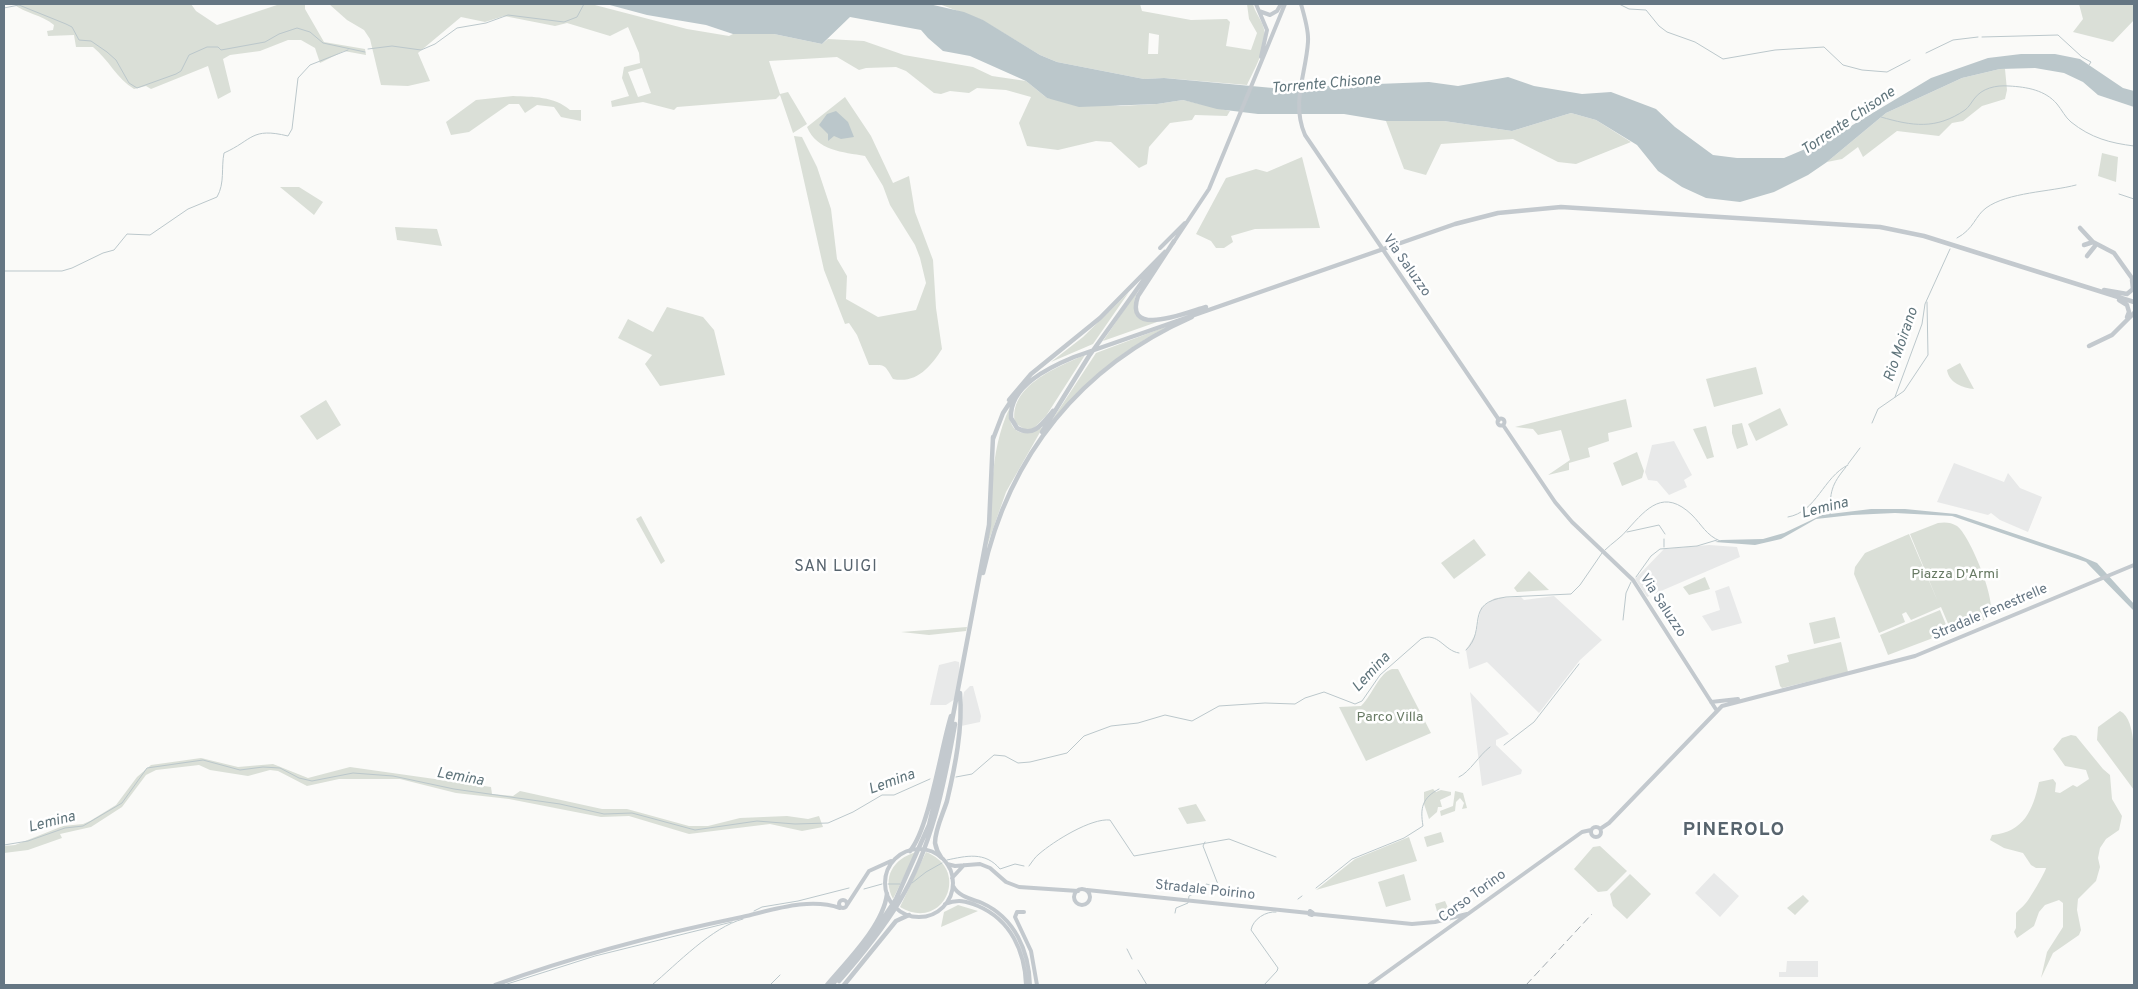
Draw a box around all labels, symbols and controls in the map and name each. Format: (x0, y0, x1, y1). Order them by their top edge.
water label: Torrente Chisone (1271, 71, 1381, 99)
water label: Torrente Chisone (1799, 84, 1899, 160)
street label: Via Saluzzo (1378, 232, 1434, 300)
water label: Rio Moirano (1881, 306, 1923, 384)
water label: Lemina (1800, 494, 1850, 524)
district label: SAN LUIGI (793, 558, 879, 578)
park label: Piazza D'Armi (1911, 567, 1999, 583)
street label: Via Saluzzo (1635, 571, 1689, 641)
street label: Stradale Fenestrelle (1930, 581, 2050, 645)
water label: Lemina (1349, 649, 1395, 697)
park label: Parco Villa (1357, 710, 1423, 726)
water label: Lemina (435, 765, 485, 791)
water label: Lemina (867, 766, 917, 800)
water label: Lemina (27, 808, 77, 838)
district label: PINEROLO (1682, 820, 1786, 842)
street label: Corso Torino (1436, 867, 1510, 927)
street label: Stradale Poirino (1154, 877, 1256, 905)

